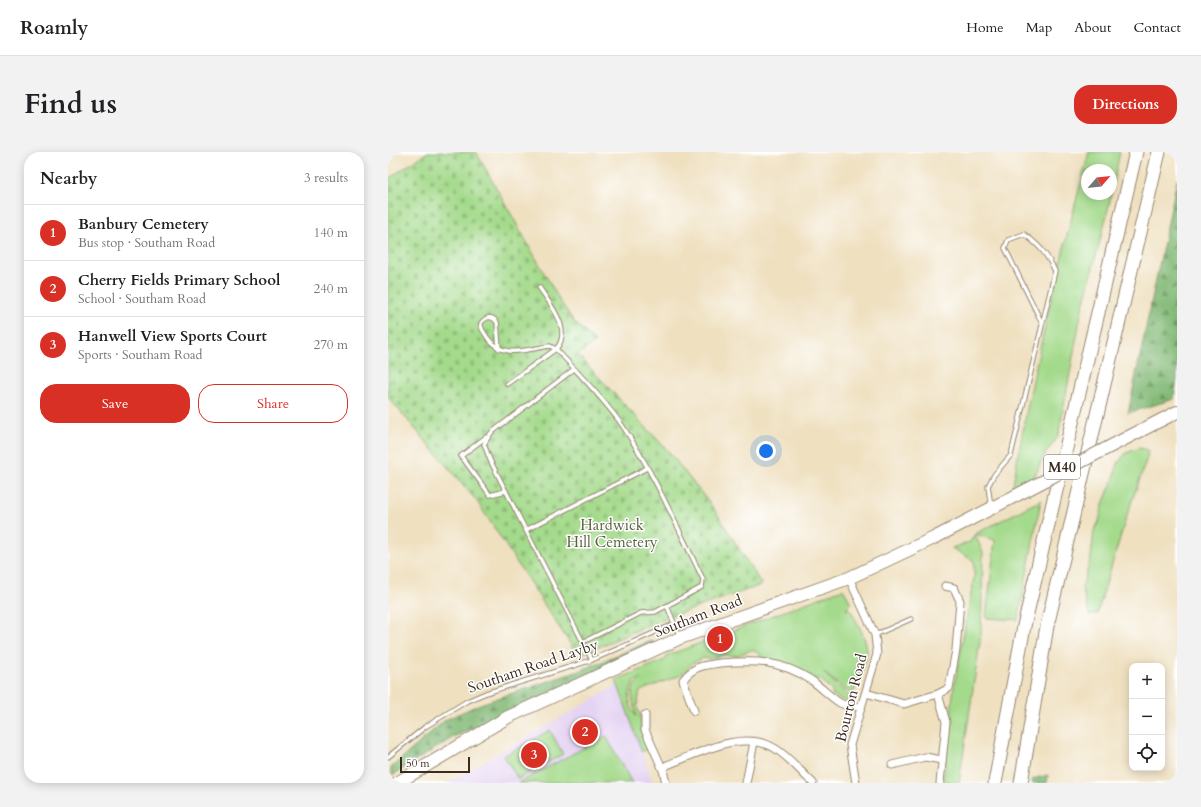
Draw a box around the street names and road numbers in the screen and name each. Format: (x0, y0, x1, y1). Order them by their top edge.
road number: M40 (1044, 455, 1080, 479)
street label: Southam Road (651, 590, 745, 642)
street label: Southam Road Layby (465, 634, 601, 698)
street label: Bourton Road (830, 652, 872, 744)

